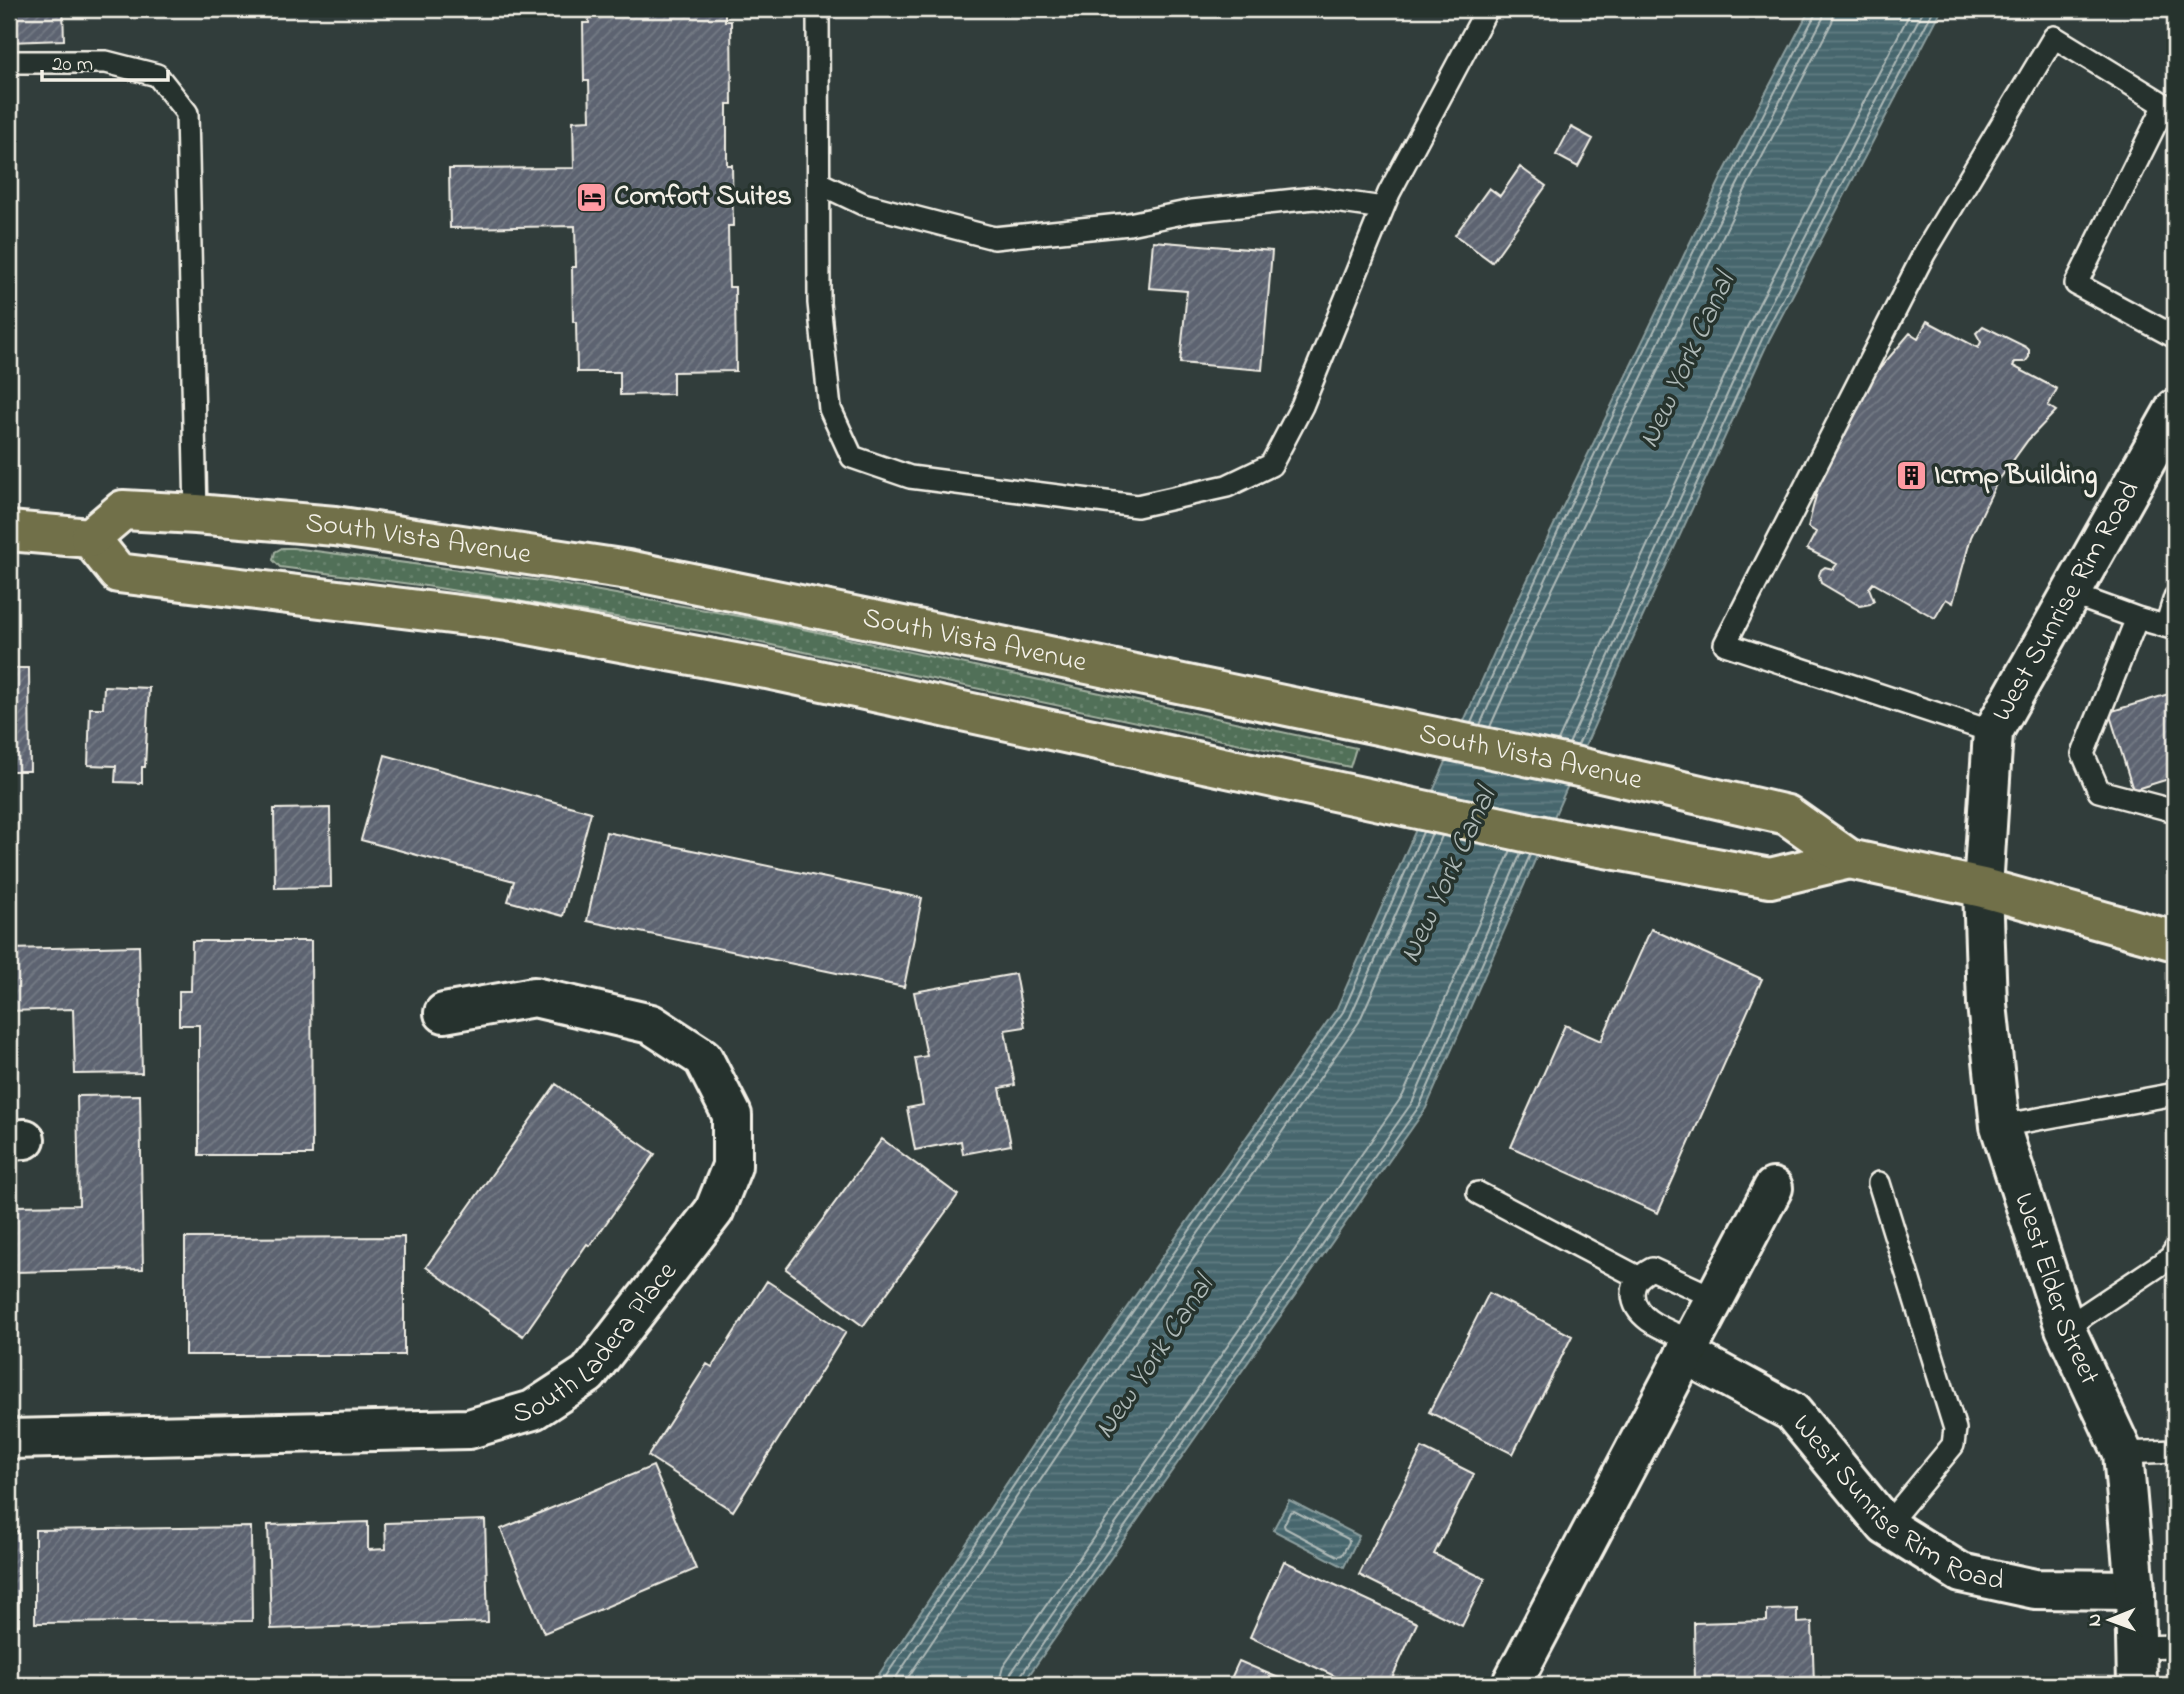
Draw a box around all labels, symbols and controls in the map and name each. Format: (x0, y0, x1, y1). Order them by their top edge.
scale bar (42, 38, 168, 82)
text: 20 m (52, 50, 93, 80)
place label: Comfort Suites (614, 177, 792, 218)
hotel icon: Comfort Suites (574, 180, 608, 214)
water label: New York Canal (1628, 263, 1749, 455)
place label: Icrmp Building (1934, 456, 2097, 498)
building icon: Icrmp Building (1894, 459, 1928, 493)
street label: West Sunrise Rim Road (1982, 474, 2151, 729)
street label: South Vista Avenue (304, 503, 534, 576)
street label: South Vista Avenue (859, 598, 1091, 684)
street label: South Vista Avenue (1415, 714, 1647, 802)
water label: New York Canal (1389, 778, 1510, 970)
street label: West Elder Street (2002, 1188, 2109, 1392)
street label: South Ladera Place (508, 1253, 688, 1435)
water label: New York Canal (1084, 1264, 1228, 1448)
street label: West Sunrise Rim Road (1782, 1406, 2008, 1602)
north arrow (2076, 1586, 2146, 1656)
text: N (2082, 1613, 2109, 1627)

